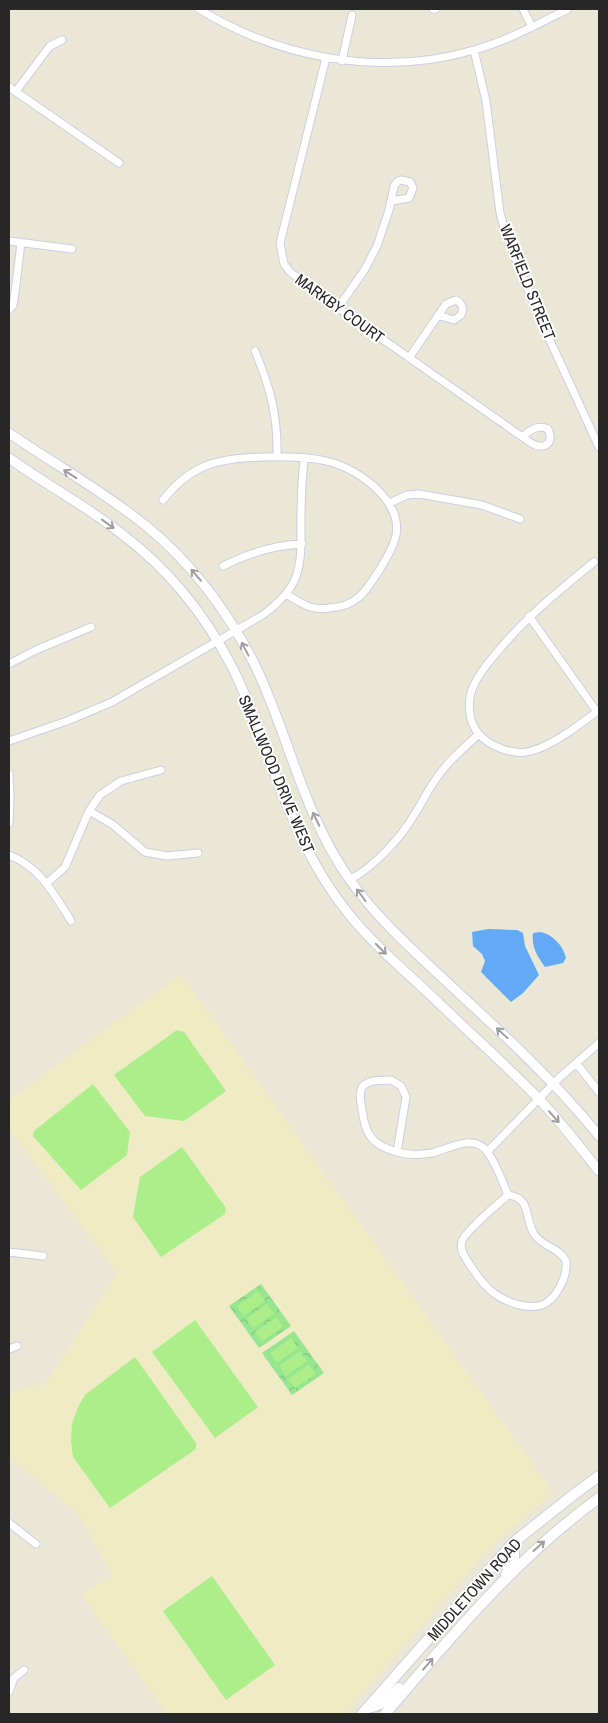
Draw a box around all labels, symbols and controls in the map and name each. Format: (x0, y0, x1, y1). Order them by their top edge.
street label: WARFIELD STREET (495, 221, 561, 343)
street label: MARKBY COURT (291, 268, 389, 348)
one-way arrow (64, 469, 78, 479)
one-way arrow (101, 519, 115, 529)
one-way arrow (190, 569, 202, 582)
one-way arrow (240, 642, 250, 656)
street label: SMALLWOOD DRIVE WEST (234, 692, 320, 856)
one-way arrow (311, 812, 320, 827)
one-way arrow (356, 888, 366, 902)
one-way arrow (375, 942, 387, 955)
one-way arrow (496, 1027, 509, 1039)
one-way arrow (548, 1110, 560, 1123)
street label: MIDDLETOWN ROAD (422, 1533, 526, 1645)
one-way arrow (533, 1540, 546, 1552)
one-way arrow (422, 1658, 433, 1671)

